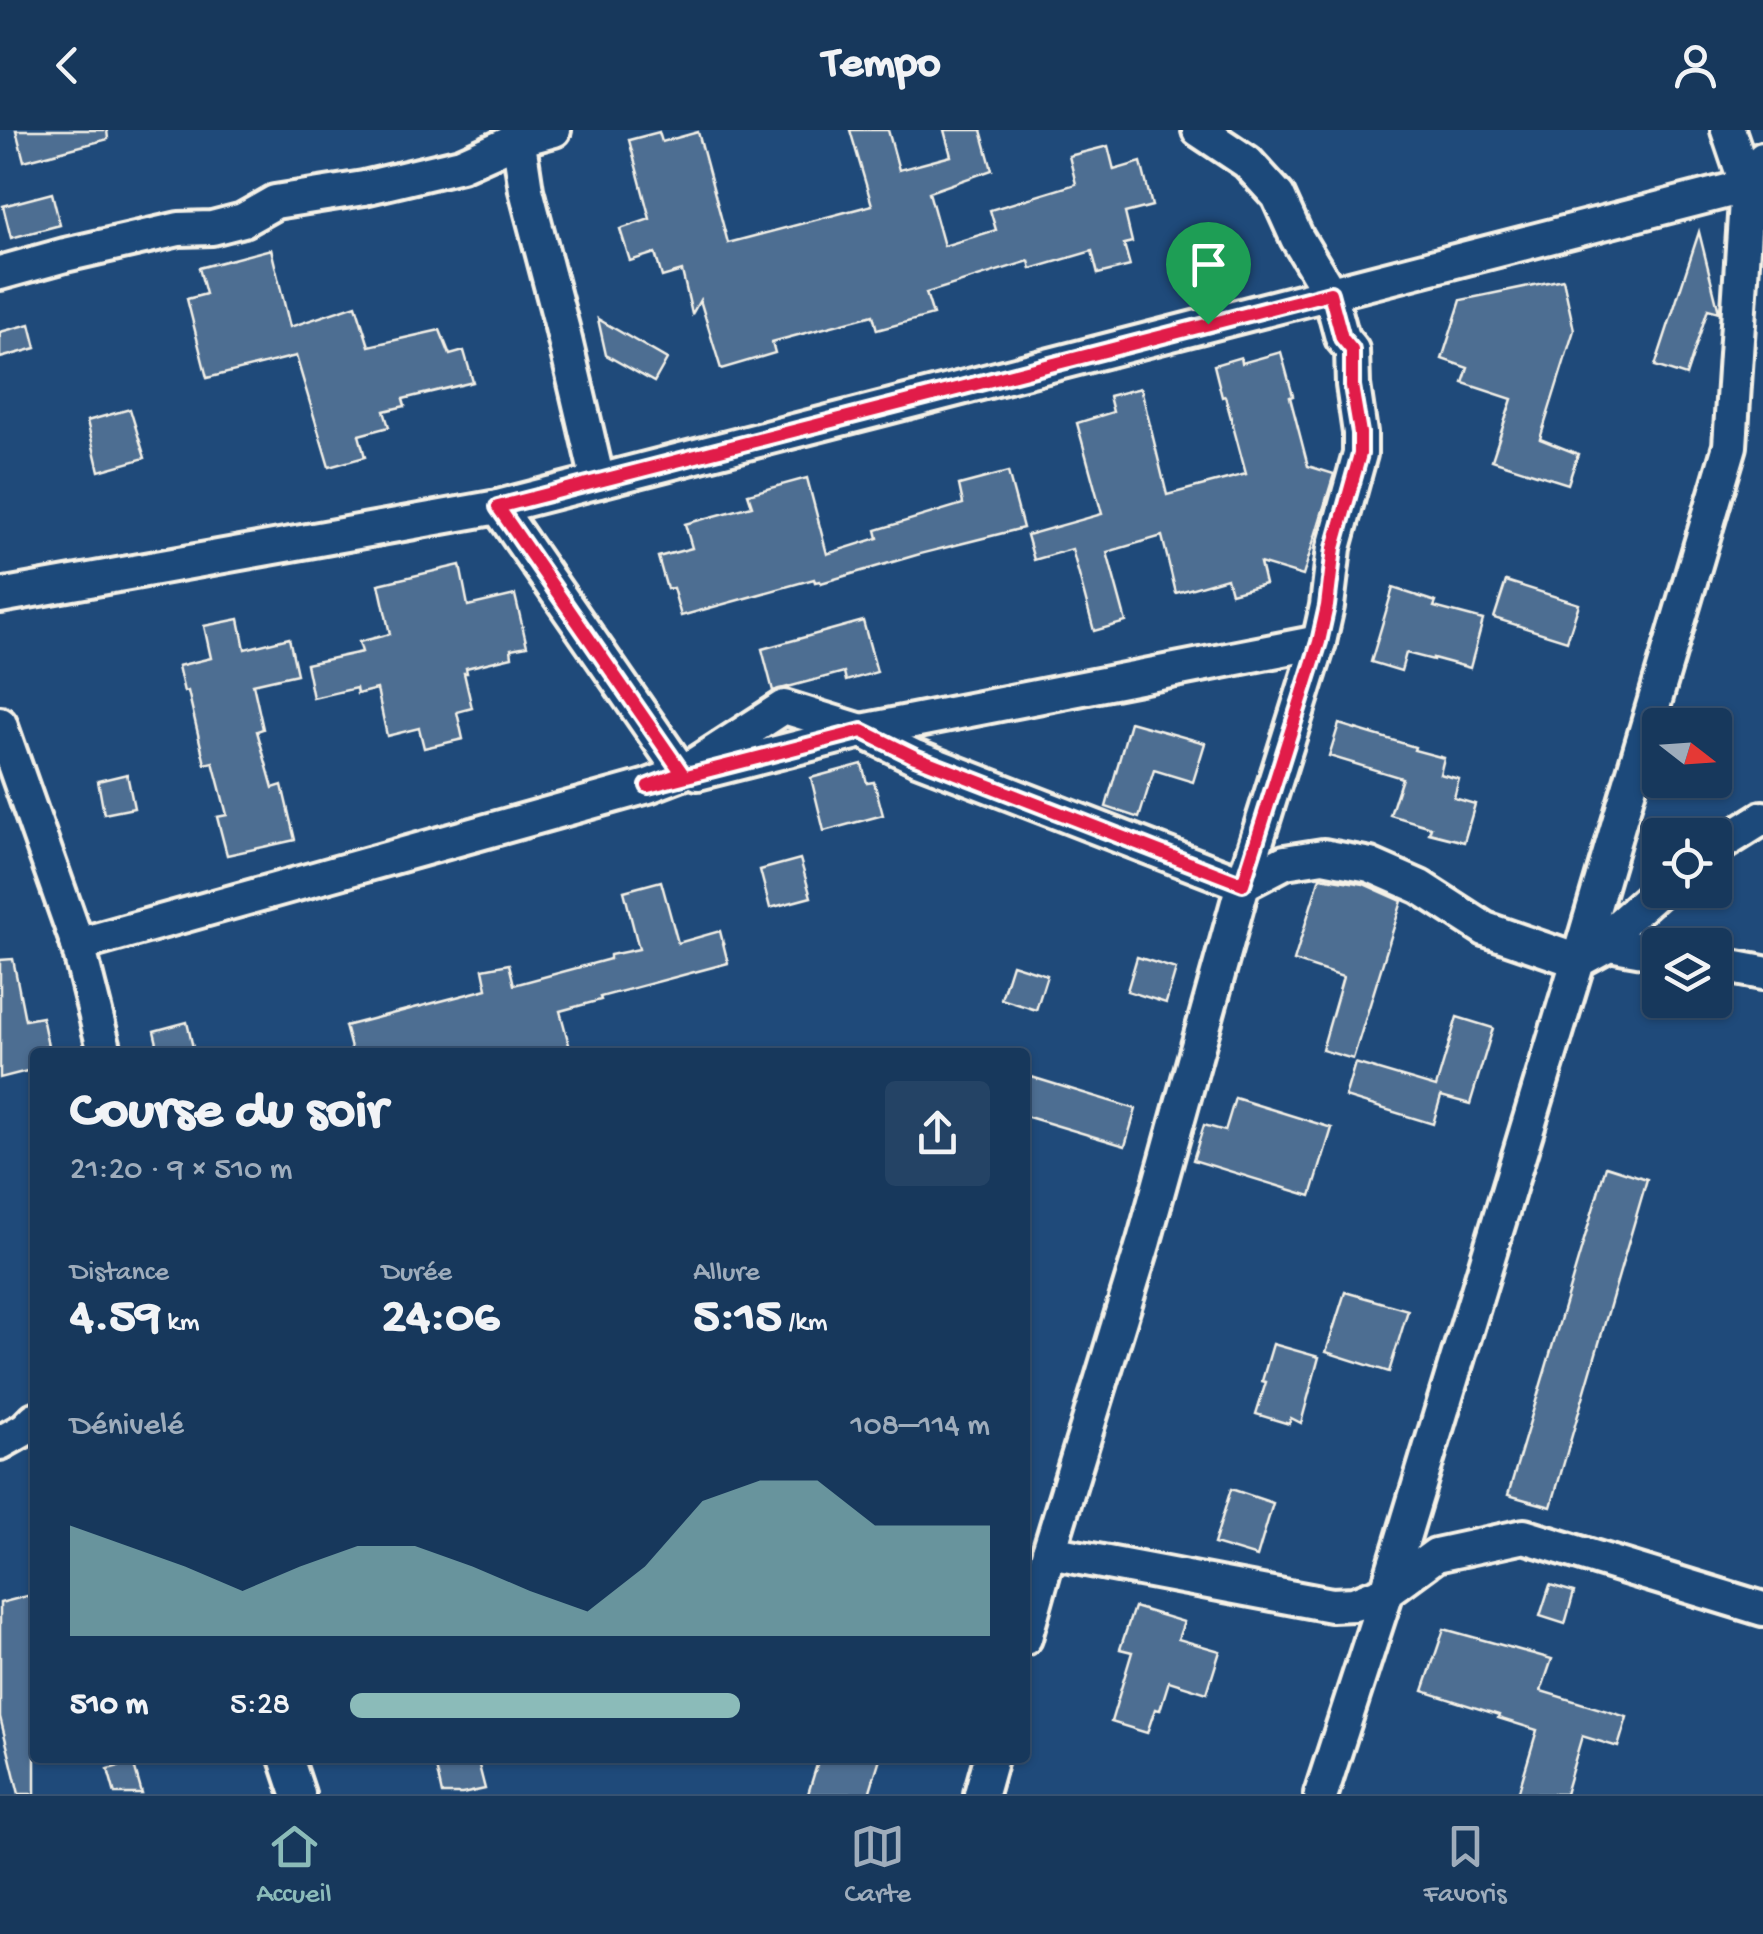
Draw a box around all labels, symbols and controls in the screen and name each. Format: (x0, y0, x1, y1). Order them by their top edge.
icon: back (40, 38, 95, 93)
icon: person (1668, 38, 1723, 93)
text: Tempo (823, 39, 941, 92)
pin (1166, 222, 1251, 325)
icon: arrive (1181, 237, 1236, 292)
north arrow (1642, 708, 1732, 798)
map controls (1642, 708, 1732, 1018)
button: locate (1642, 818, 1732, 908)
button: layers (1642, 928, 1732, 1018)
button: share (885, 1081, 990, 1186)
text: Course du soir (70, 1082, 387, 1146)
text: 21:20 · 9 × 510 m (70, 1152, 293, 1190)
text: Distance (70, 1257, 169, 1290)
text: Durée (382, 1257, 452, 1290)
text: Allure (693, 1257, 760, 1290)
text: 4.59 (70, 1290, 161, 1349)
text: 24:06 (382, 1290, 499, 1349)
text: 5:15 (693, 1290, 782, 1349)
text: km (161, 1307, 200, 1340)
text: /km (782, 1307, 828, 1340)
text: Dénivelé (70, 1408, 184, 1446)
text: 108–114 m (850, 1408, 990, 1446)
text: 510 m (70, 1687, 148, 1725)
text: 5:28 (230, 1687, 290, 1725)
tab: Accueil (256, 1819, 332, 1912)
tab: Carte (844, 1819, 911, 1912)
tab: Favoris (1424, 1819, 1507, 1912)

